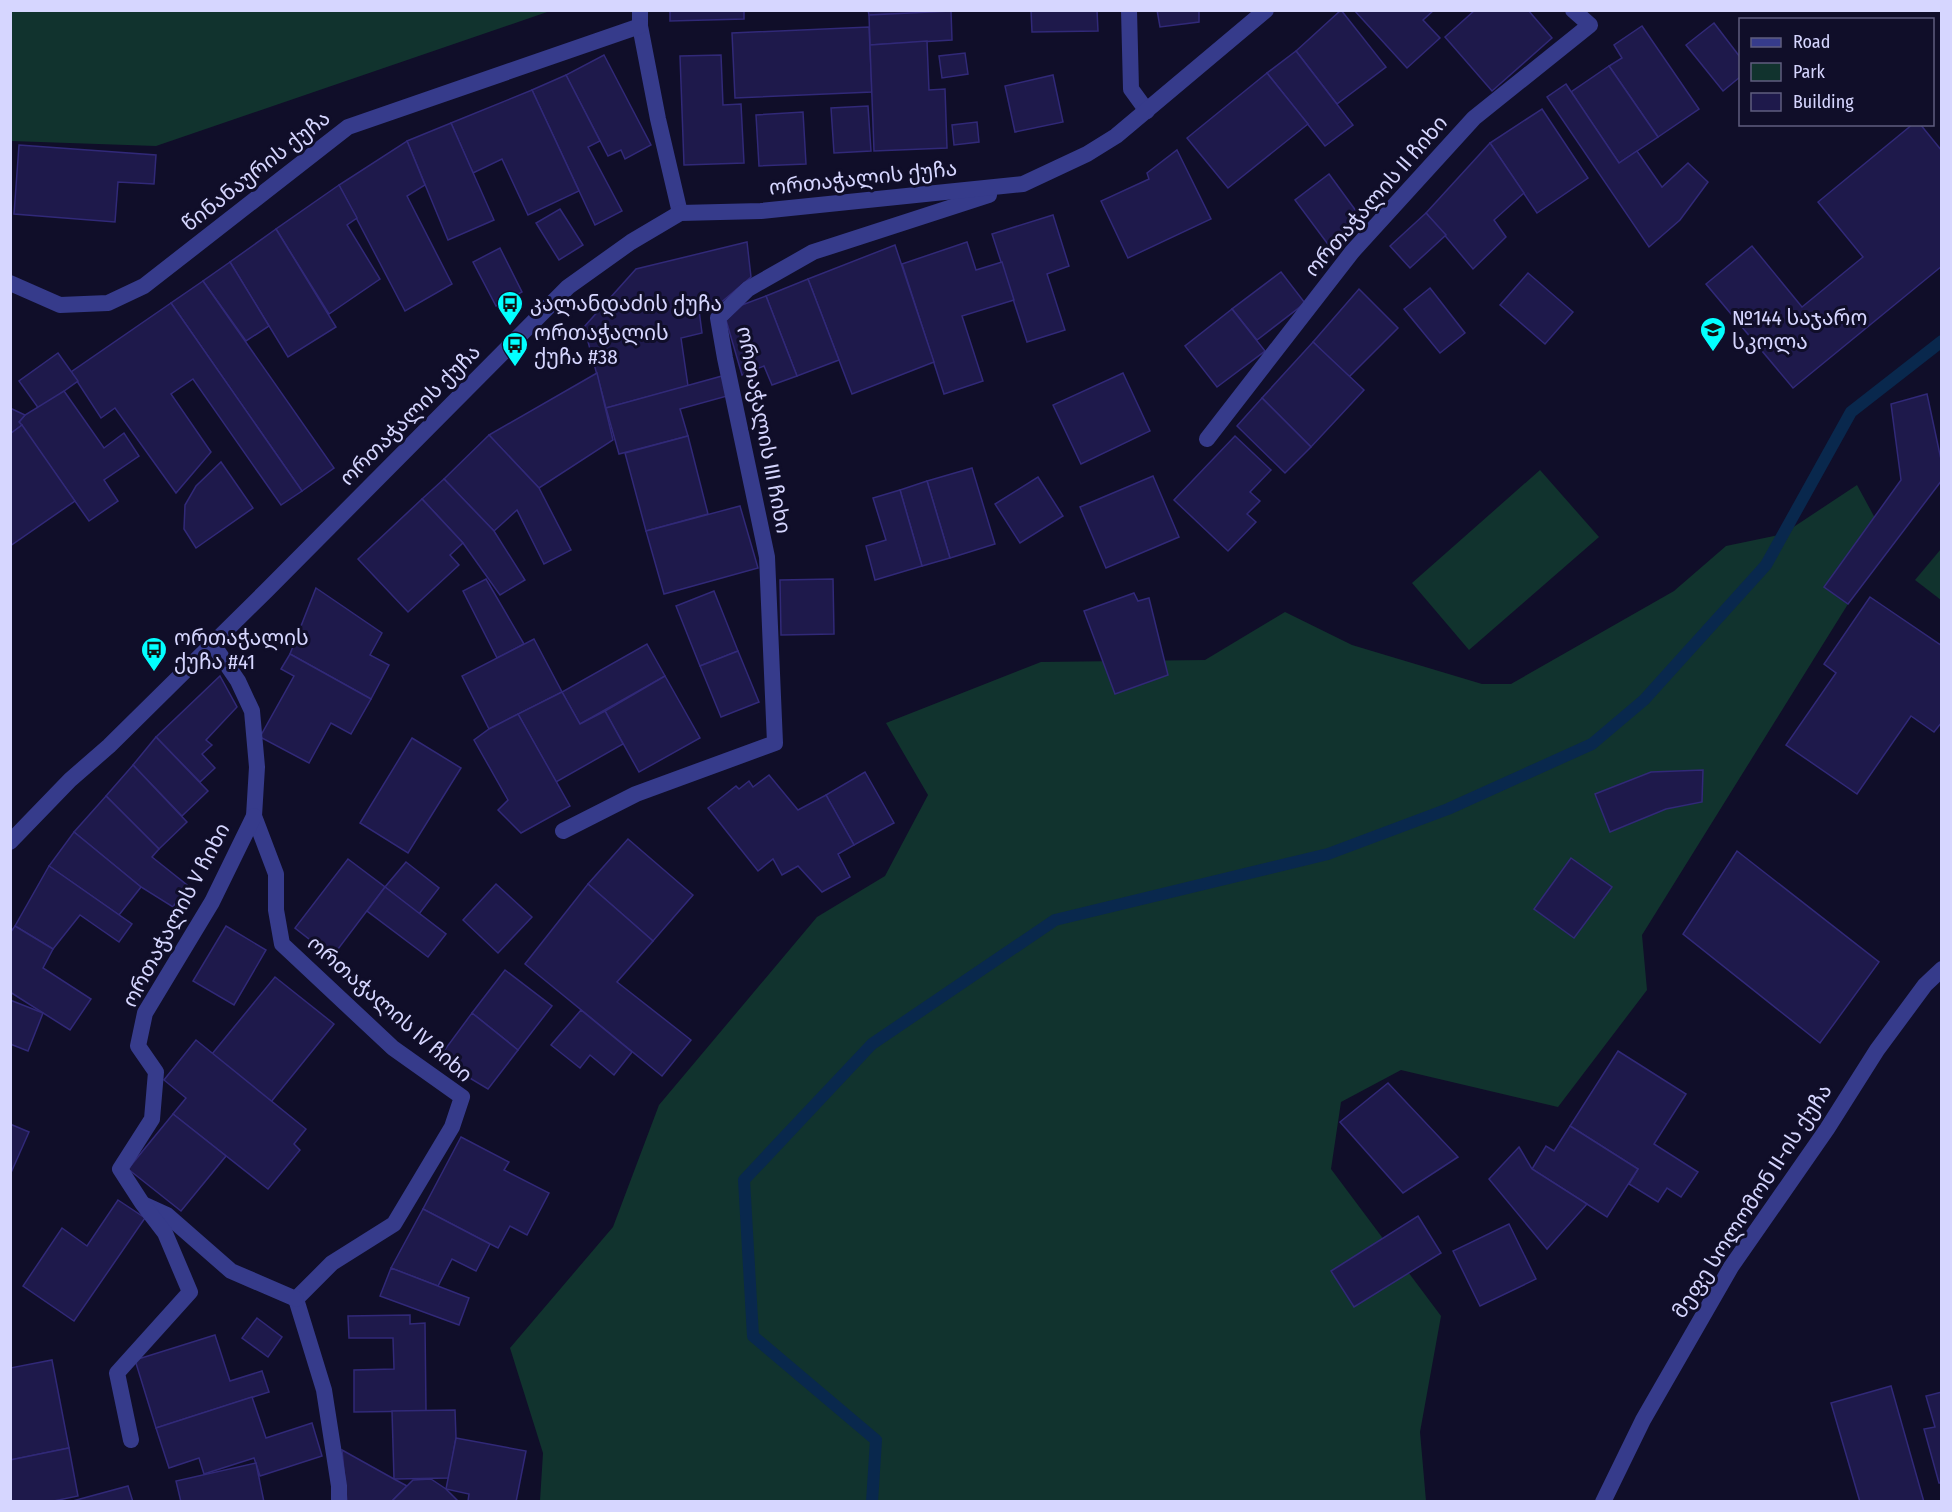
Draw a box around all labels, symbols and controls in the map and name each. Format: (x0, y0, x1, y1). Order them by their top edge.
legend (1739, 18, 1934, 126)
text: Road (1793, 31, 1830, 53)
text: Park (1793, 61, 1826, 83)
text: Building (1793, 91, 1854, 113)
street label: წინანაურის ქუჩა (177, 105, 335, 237)
street label: ორთაჭალის II ჩიხი (1299, 110, 1453, 282)
street label: ორთაჭალის ქუჩა (768, 155, 958, 201)
bus stop icon: კალანდაძის ქუჩა (495, 289, 525, 327)
place label: კალანდაძის ქუჩა (530, 291, 722, 317)
place label: №144 საჯარო სკოლა (1732, 305, 1867, 355)
school or university icon: №144 საჯარო სკოლა (1698, 315, 1728, 353)
place label: ორთაჭალის ქუჩა #38 (534, 320, 669, 370)
street label: ორთაჭალის III ჩიხი (731, 324, 797, 536)
bus stop icon: ორთაჭალის ქუჩა #38 (500, 330, 530, 368)
street label: ორთაჭალის ქუჩა (334, 339, 486, 491)
place label: ორთაჭალის ქუჩა #41 (174, 625, 309, 675)
bus stop icon: ორთაჭალის ქუჩა #41 (139, 635, 169, 673)
street label: ორთაჭალის V ჩიხი (116, 819, 236, 1011)
street label: ორთაჭალის IV ჩიხი (302, 930, 478, 1088)
street label: მეფე სოლომონ II-ის ქუჩა (1666, 1079, 1838, 1323)

